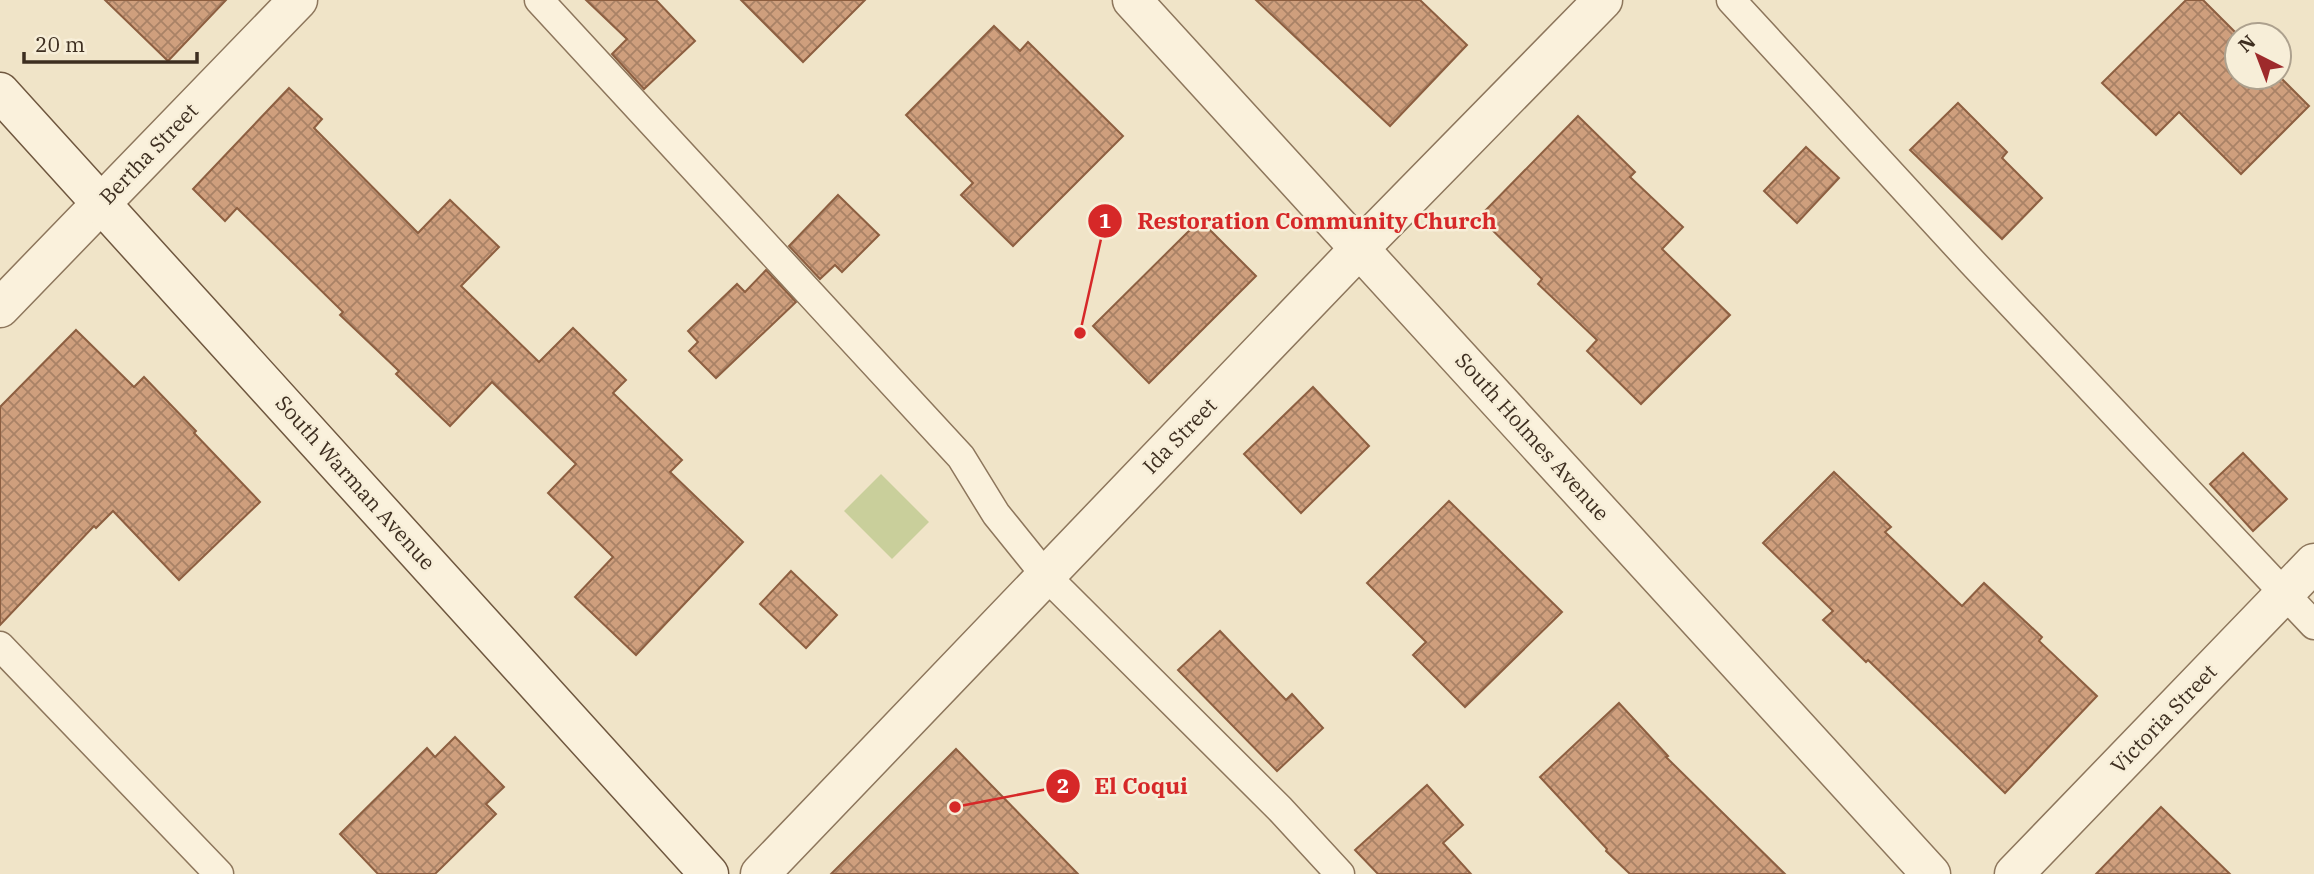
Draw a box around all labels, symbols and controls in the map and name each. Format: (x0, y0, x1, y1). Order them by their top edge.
scale bar (24, 21, 198, 65)
north arrow (2223, 21, 2293, 91)
text: N (2233, 29, 2260, 57)
text: 20 m (35, 30, 85, 58)
street label: Bertha Street (93, 97, 204, 210)
callout: Restoration Community Church (1088, 199, 1511, 243)
text: Restoration Community Church (1137, 205, 1497, 235)
text: 1 (1099, 206, 1111, 234)
street label: South Holmes Avenue (1450, 346, 1616, 527)
street label: South Warman Avenue (270, 389, 442, 576)
street label: Ida Street (1136, 391, 1222, 479)
street label: Victoria Street (2104, 658, 2222, 779)
callout: El Coqui (1045, 764, 1202, 808)
text: El Coqui (1094, 770, 1188, 800)
text: 2 (1057, 771, 1069, 799)

